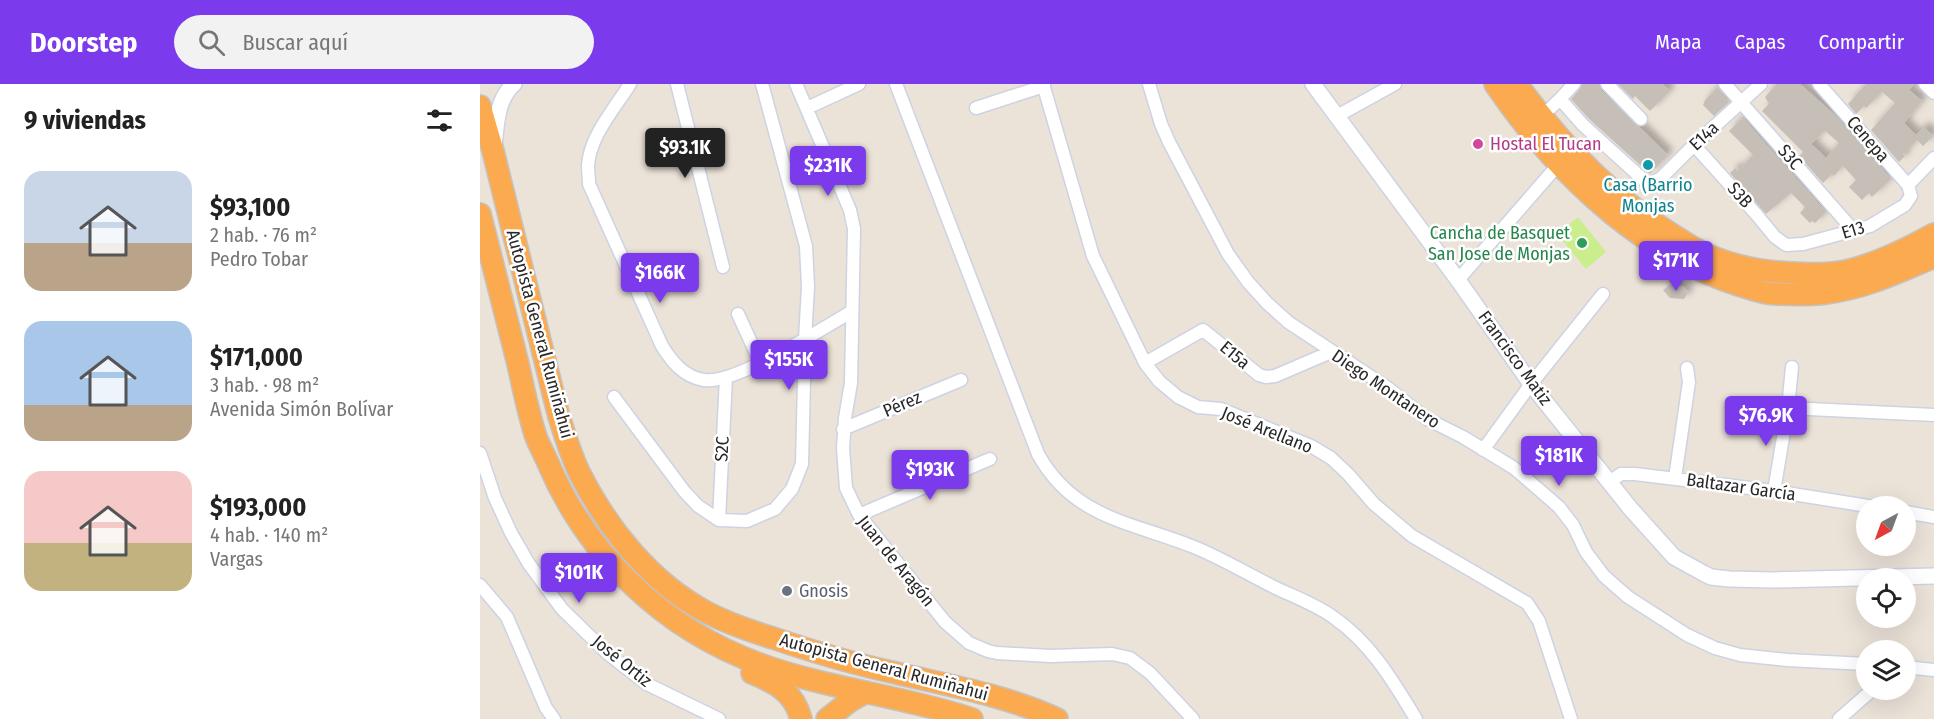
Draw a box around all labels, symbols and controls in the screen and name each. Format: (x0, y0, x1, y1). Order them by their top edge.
search box (174, 15, 594, 69)
text: Doorstep (30, 26, 138, 59)
icon: search (195, 26, 228, 59)
text: Buscar aquí (243, 29, 348, 56)
text: Mapa (1655, 29, 1702, 55)
text: Capas (1735, 29, 1785, 55)
text: Compartir (1818, 29, 1904, 55)
icon: filters (423, 104, 456, 137)
text: 9 viviendas (24, 105, 146, 136)
street label: Cenepa (1842, 111, 1894, 167)
street label: E14a (1685, 117, 1724, 155)
pin: $93.1K (636, 128, 734, 179)
place label: Hostal El Tucan (1490, 133, 1602, 155)
text: $93.1K (659, 135, 711, 159)
marker: Hostal El Tucan (1471, 137, 1485, 151)
street label: S3C (1773, 140, 1807, 174)
pin: $231K (786, 146, 870, 197)
text: $231K (804, 153, 852, 177)
marker: Casa (Barrio Monjas (1641, 158, 1655, 172)
place label: Casa (Barrio Monjas (1604, 174, 1692, 217)
street label: S3B (1723, 178, 1757, 212)
text: $93,100 (210, 192, 290, 223)
icon: home (72, 195, 144, 267)
street label: E13 (1839, 216, 1867, 244)
place label: Cancha de Basquet San Jose de Monjas (1428, 222, 1570, 265)
text: 2 hab. · 76 m² (210, 223, 317, 247)
street label: Autopista General Rumiñahui (502, 227, 578, 441)
marker: Cancha de Basquet San Jose de Monjas (1575, 236, 1589, 250)
pin: $171K (1634, 241, 1718, 292)
text: Pedro Tobar (210, 247, 308, 271)
text: $171K (1653, 248, 1699, 272)
pin: $166K (618, 253, 702, 304)
text: $166K (635, 260, 685, 284)
street label: Francisco Matiz (1473, 306, 1557, 410)
street label: E15a (1216, 336, 1255, 374)
pin: $155K (747, 340, 831, 391)
text: $171,000 (210, 342, 303, 373)
icon: home (72, 345, 144, 417)
street label: Diego Montanero (1328, 345, 1444, 433)
text: $155K (765, 347, 813, 371)
text: 3 hab. · 98 m² (210, 373, 319, 397)
street label: Pérez (880, 386, 924, 422)
pin: $76.9K (1717, 396, 1815, 447)
text: Avenida Simón Bolívar (210, 397, 393, 421)
street label: José Arellano (1218, 402, 1316, 458)
text: $76.9K (1739, 403, 1793, 427)
street label: S2C (710, 436, 734, 462)
pin: $181K (1517, 436, 1601, 487)
text: $181K (1535, 443, 1583, 467)
pin: $193K (888, 450, 972, 501)
text: $193K (906, 457, 954, 481)
street label: Baltazar García (1685, 468, 1797, 506)
text: $193,000 (210, 492, 306, 523)
icon: home (72, 495, 144, 567)
north arrow (1856, 496, 1916, 556)
map controls (1856, 496, 1916, 700)
street label: Juan de Aragón (853, 511, 939, 611)
text: 4 hab. · 140 m² (210, 523, 328, 547)
text: Vargas (210, 547, 263, 571)
pin: $101K (537, 553, 621, 604)
text: $101K (555, 560, 603, 584)
button: locate (1856, 568, 1916, 628)
place label: Gnosis (799, 580, 848, 602)
marker: Gnosis (780, 584, 794, 598)
street label: Autopista General Rumiñahui (777, 629, 991, 705)
street label: José Ortiz (588, 630, 656, 692)
button: layers (1856, 640, 1916, 700)

